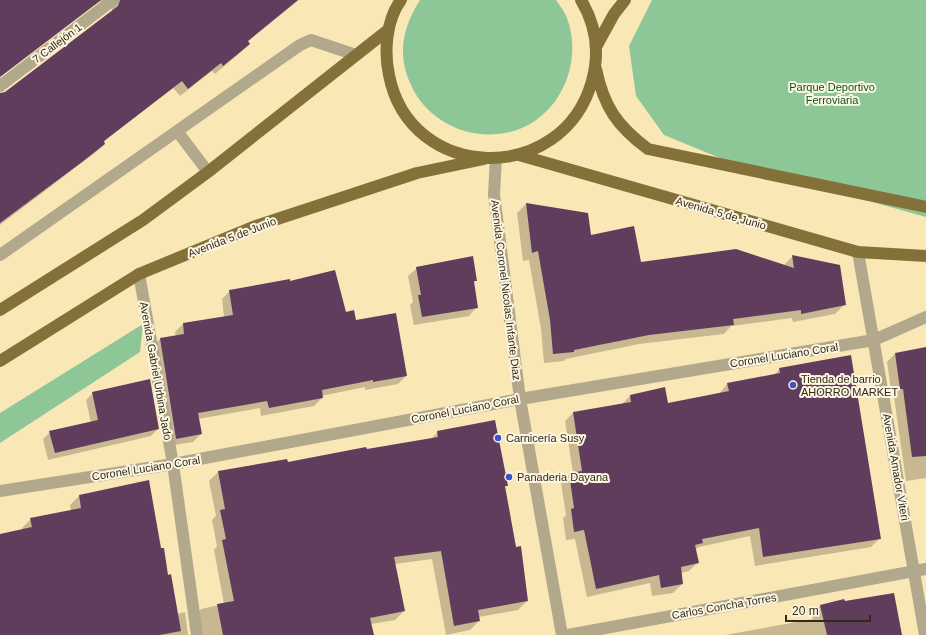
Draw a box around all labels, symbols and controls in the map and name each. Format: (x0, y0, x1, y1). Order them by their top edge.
street label: 7 Callejón 1 (30, 21, 84, 65)
park label: Parque Deportivo Ferroviaria (789, 81, 875, 106)
street label: Avenida 5 de Junio (674, 194, 768, 232)
street label: Avenida Coronel Nicolas Infante Diaz (489, 199, 523, 381)
street label: Avenida 5 de Junio (186, 215, 278, 259)
street label: Avenida Gabriel Urbina Jado (138, 301, 174, 441)
street label: Coronel Luciano Coral (729, 341, 839, 369)
place label: Tienda de barrio AHORRO MARKET (801, 373, 898, 398)
marker: Tienda de barrio AHORRO MARKET (788, 380, 798, 390)
street label: Coronel Luciano Coral (410, 393, 520, 425)
street label: Avenida Amador Viteri (881, 413, 911, 521)
place label: Carnicería Susy (506, 432, 585, 444)
marker: Carnicería Susy (493, 433, 503, 443)
street label: Coronel Luciano Coral (91, 454, 201, 482)
place label: Panaderia Dayana (517, 471, 609, 483)
marker: Panaderia Dayana (504, 472, 514, 482)
street label: Carlos Concha Torres (671, 591, 778, 621)
scale bar (786, 597, 870, 623)
text: 20 m (792, 604, 819, 618)

